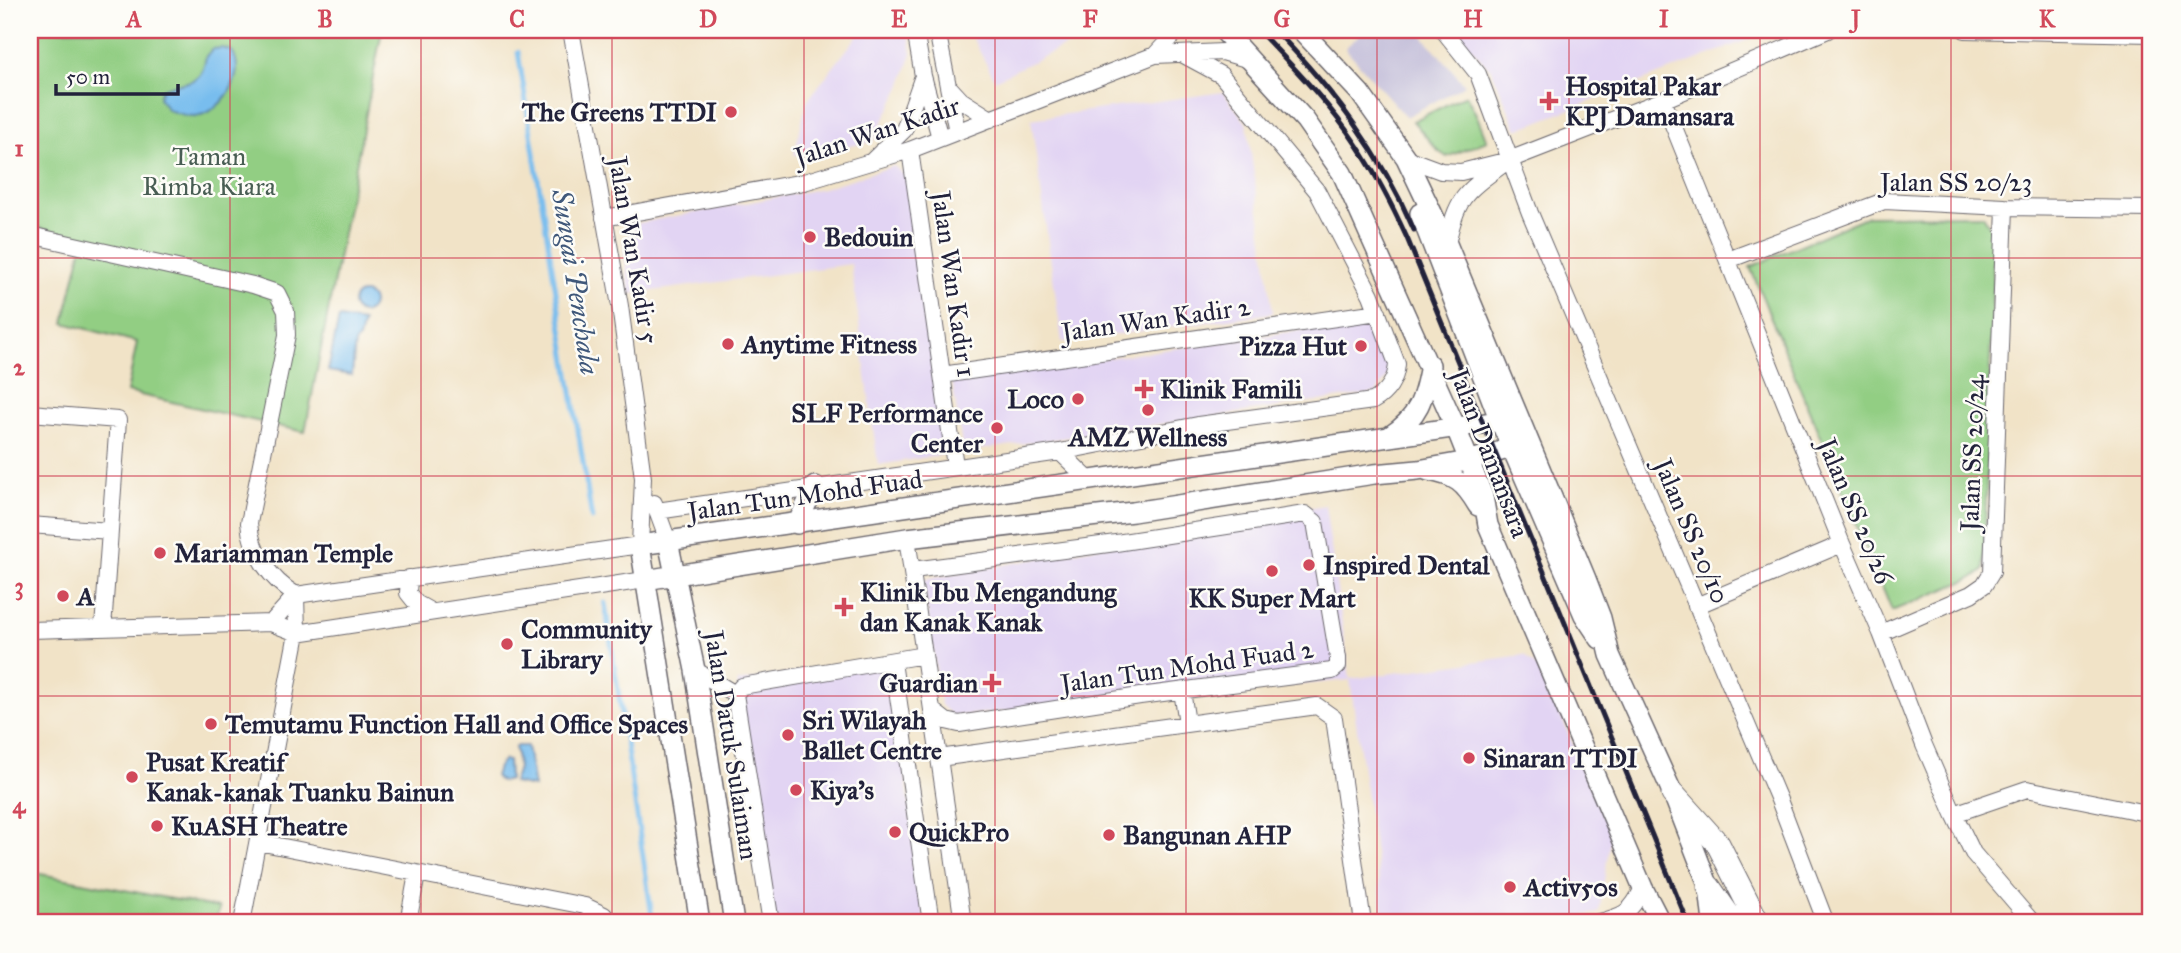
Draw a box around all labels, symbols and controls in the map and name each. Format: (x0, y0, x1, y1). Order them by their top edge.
text: A (124, 5, 142, 33)
text: B (317, 5, 333, 33)
text: C (509, 5, 525, 33)
text: D (699, 5, 717, 33)
text: E (891, 5, 908, 33)
text: F (1082, 5, 1098, 33)
text: G (1274, 5, 1291, 33)
text: H (1463, 5, 1483, 33)
text: I (1659, 5, 1669, 33)
text: J (1848, 5, 1861, 34)
text: K (2039, 5, 2057, 33)
scale bar (56, 52, 178, 96)
text: 50 m (66, 64, 111, 90)
place label: Hospital Pakar KPJ Damansara (1565, 70, 1735, 133)
street label: Jalan Wan Kadir (787, 89, 964, 174)
marker: Hospital Pakar KPJ Damansara (1539, 91, 1559, 111)
place label: The Greens TTDI (521, 96, 717, 128)
marker: The Greens TTDI (723, 104, 739, 120)
text: 1 (14, 134, 24, 162)
park label: Taman Rimba Kiara (142, 140, 276, 202)
street label: Jalan Wan Kadir 5 (601, 151, 666, 346)
street label: Jalan SS 20/23 (1877, 166, 2032, 198)
water label: Sungai Penchala (544, 186, 608, 377)
street label: Jalan Wan Kadir 1 (925, 186, 983, 379)
place label: Bedouin (824, 221, 913, 253)
marker: Bedouin (802, 229, 818, 245)
street label: Jalan Wan Kadir 2 (1057, 290, 1253, 349)
place label: Anytime Fitness (740, 328, 917, 360)
place label: Pizza Hut (1239, 330, 1348, 362)
marker: Anytime Fitness (720, 336, 736, 352)
marker: Pizza Hut (1353, 338, 1369, 354)
text: 2 (13, 353, 25, 381)
street label: Jalan Damansara (1442, 361, 1537, 542)
place label: Klinik Famili (1160, 373, 1303, 405)
street label: Jalan SS 20/24 (1953, 374, 1991, 535)
marker: Klinik Famili (1134, 379, 1154, 399)
place label: Loco (1007, 383, 1064, 415)
marker: Loco (1070, 391, 1086, 407)
place label: SLF Performance Center (791, 397, 984, 459)
marker: AMZ Wellness (1140, 402, 1156, 418)
marker: SLF Performance Center (989, 420, 1005, 436)
place label: AMZ Wellness (1067, 421, 1228, 453)
street label: Jalan SS 20/26 (1810, 431, 1901, 589)
street label: Jalan SS 20/10 (1646, 451, 1737, 608)
street label: Jalan Tun Mohd Fuad (683, 463, 924, 528)
place label: Mariamman Temple (174, 537, 393, 569)
marker: Mariamman Temple (152, 545, 168, 561)
place label: Inspired Dental (1323, 549, 1490, 581)
marker: Inspired Dental (1301, 557, 1317, 573)
marker: KK Super Mart (1264, 563, 1280, 579)
text: 3 (14, 572, 24, 601)
place label: Klinik Ibu Mengandung dan Kanak Kanak (860, 576, 1117, 638)
place label: A (75, 580, 95, 612)
place label: KK Super Mart (1188, 582, 1356, 614)
marker: A (55, 588, 71, 604)
marker: Klinik Ibu Mengandung dan Kanak Kanak (834, 597, 854, 617)
place label: Community Library (521, 613, 654, 675)
street label: Jalan Datuk Sulaiman (698, 625, 766, 862)
street label: Jalan Tun Mohd Fuad 2 (1055, 632, 1316, 700)
marker: Community Library (499, 636, 515, 652)
place label: Guardian (879, 667, 978, 699)
marker: Guardian (984, 675, 1000, 691)
place label: Sri Wilayah Ballet Centre (802, 704, 942, 766)
place label: Temutamu Function Hall and Office Spaces (224, 708, 689, 740)
marker: Temutamu Function Hall and Office Spaces (203, 716, 219, 732)
marker: Sri Wilayah Ballet Centre (780, 727, 796, 743)
place label: Sinaran TTDI (1483, 742, 1638, 774)
place label: Pusat Kreatif Kanak-kanak Tuanku Bainun (146, 746, 454, 808)
marker: Sinaran TTDI (1461, 750, 1477, 766)
marker: Pusat Kreatif Kanak-kanak Tuanku Bainun (124, 769, 140, 785)
place label: Kiya's (810, 774, 875, 806)
marker: Kiya's (788, 782, 804, 798)
text: 4 (13, 791, 27, 819)
place label: KuASH Theatre (171, 810, 348, 842)
place label: QuickPro (909, 816, 1009, 848)
marker: KuASH Theatre (149, 818, 165, 834)
place label: Bangunan AHP (1123, 819, 1291, 852)
marker: QuickPro (887, 824, 903, 840)
marker: Bangunan AHP (1101, 827, 1117, 843)
place label: Activ50s (1522, 871, 1618, 903)
marker: Activ50s (1502, 879, 1518, 895)

